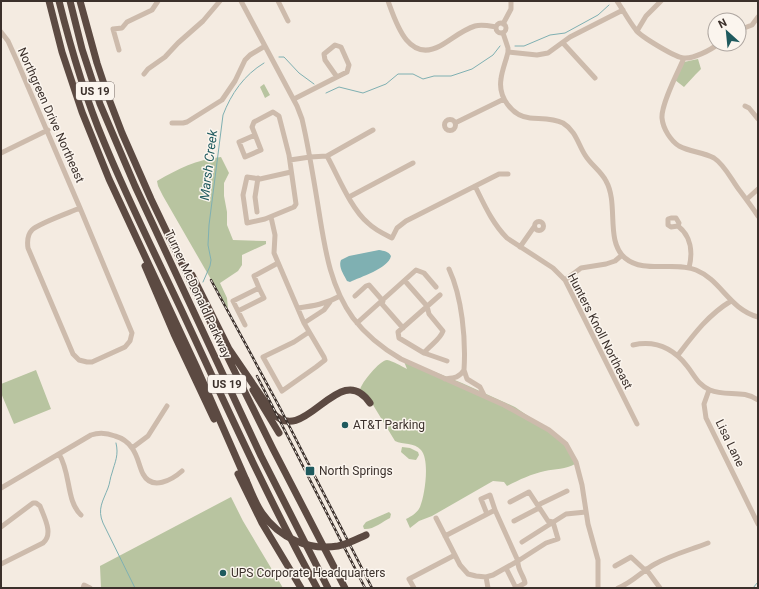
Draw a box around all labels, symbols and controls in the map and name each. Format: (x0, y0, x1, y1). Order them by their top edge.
north arrow (707, 12, 747, 52)
text: N (716, 16, 729, 31)
street label: Northgreen Drive Northeast (15, 45, 87, 185)
road number: US 19 (76, 82, 114, 100)
water label: Marsh Creek (197, 128, 220, 201)
street label: Turner McDonald Parkway (162, 228, 234, 361)
street label: Hunters Knoll Northeast (565, 271, 635, 391)
road number: US 19 (208, 375, 246, 393)
street label: Lisa Lane (713, 417, 747, 469)
place label: AT&T Parking (353, 418, 425, 432)
marker: AT&T Parking (340, 420, 350, 430)
place label: North Springs (319, 464, 393, 478)
marker: North Springs (304, 465, 316, 477)
place label: UPS Corporate Headquarters (231, 566, 385, 580)
marker: UPS Corporate Headquarters (218, 568, 228, 578)

